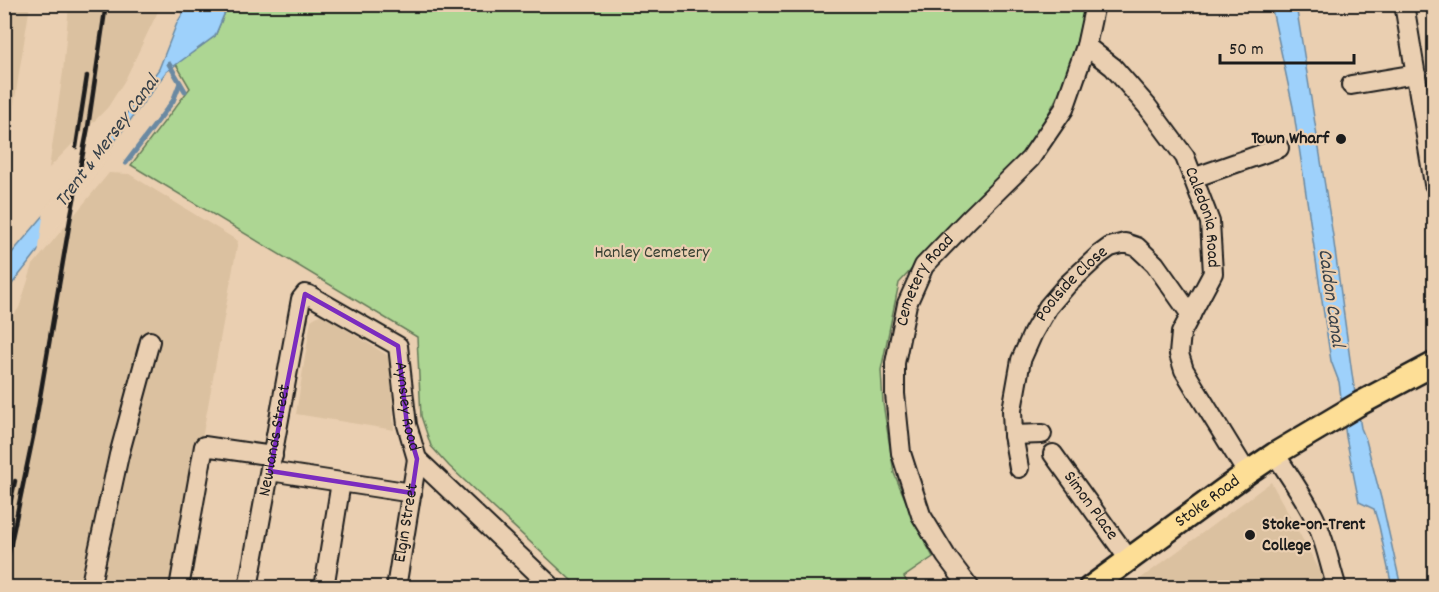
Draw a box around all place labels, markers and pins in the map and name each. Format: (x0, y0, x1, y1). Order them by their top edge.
place label: Town Wharf (1251, 127, 1331, 152)
marker: Town Wharf (1334, 132, 1348, 146)
place label: Stoke-on-Trent College (1262, 513, 1366, 559)
marker: Stoke-on-Trent College (1243, 528, 1257, 542)

